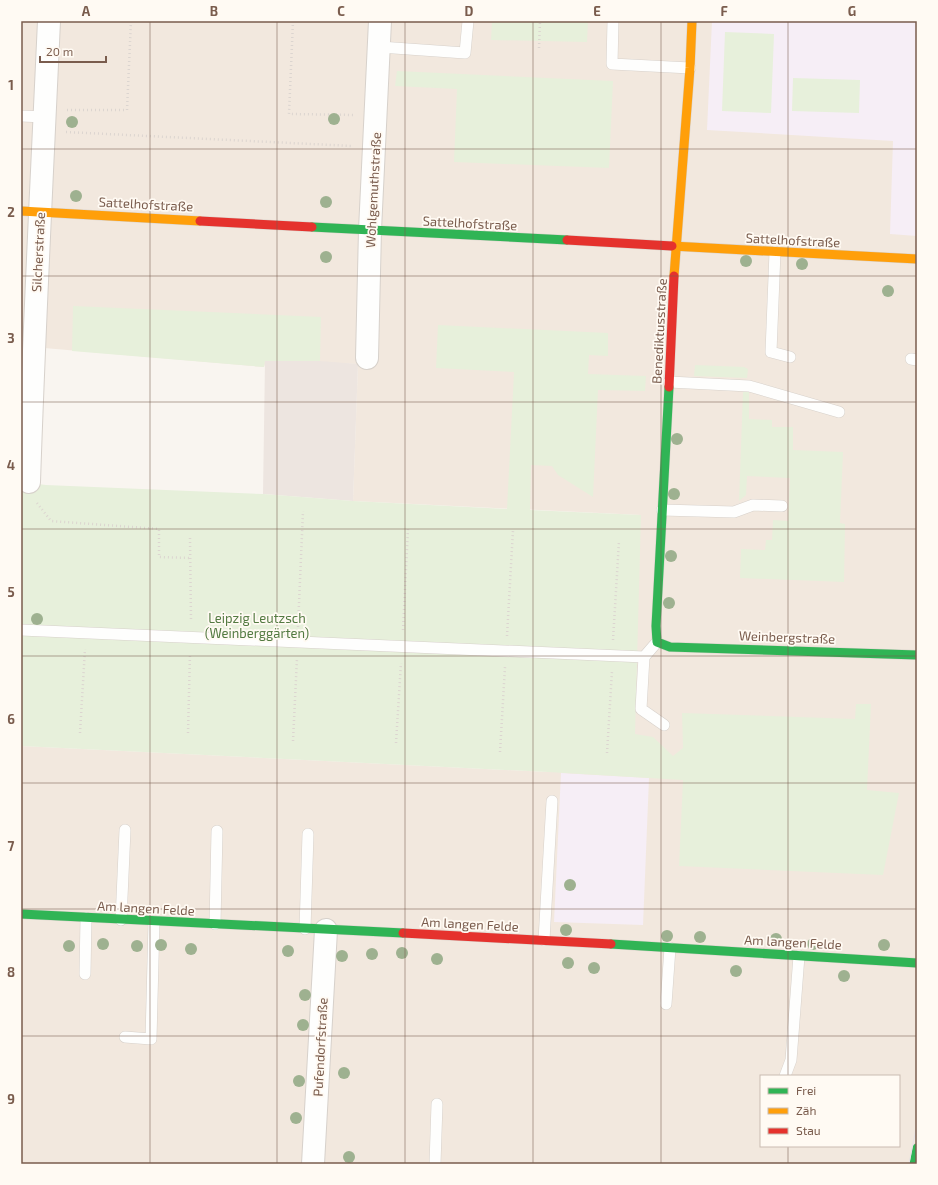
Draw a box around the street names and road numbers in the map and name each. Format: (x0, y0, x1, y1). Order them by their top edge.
street label: Wohlgemuthstraße (362, 132, 384, 248)
street label: Sattelhofstraße (98, 194, 194, 214)
street label: Silcherstraße (28, 212, 48, 292)
street label: Sattelhofstraße (422, 213, 518, 233)
street label: Sattelhofstraße (745, 230, 841, 250)
street label: Benediktusstraße (648, 278, 670, 384)
street label: Weinbergstraße (739, 627, 835, 647)
street label: Am langen Felde (97, 897, 195, 919)
street label: Am langen Felde (421, 913, 519, 935)
street label: Am langen Felde (744, 931, 842, 953)
street label: Pufendorfstraße (309, 997, 331, 1097)

